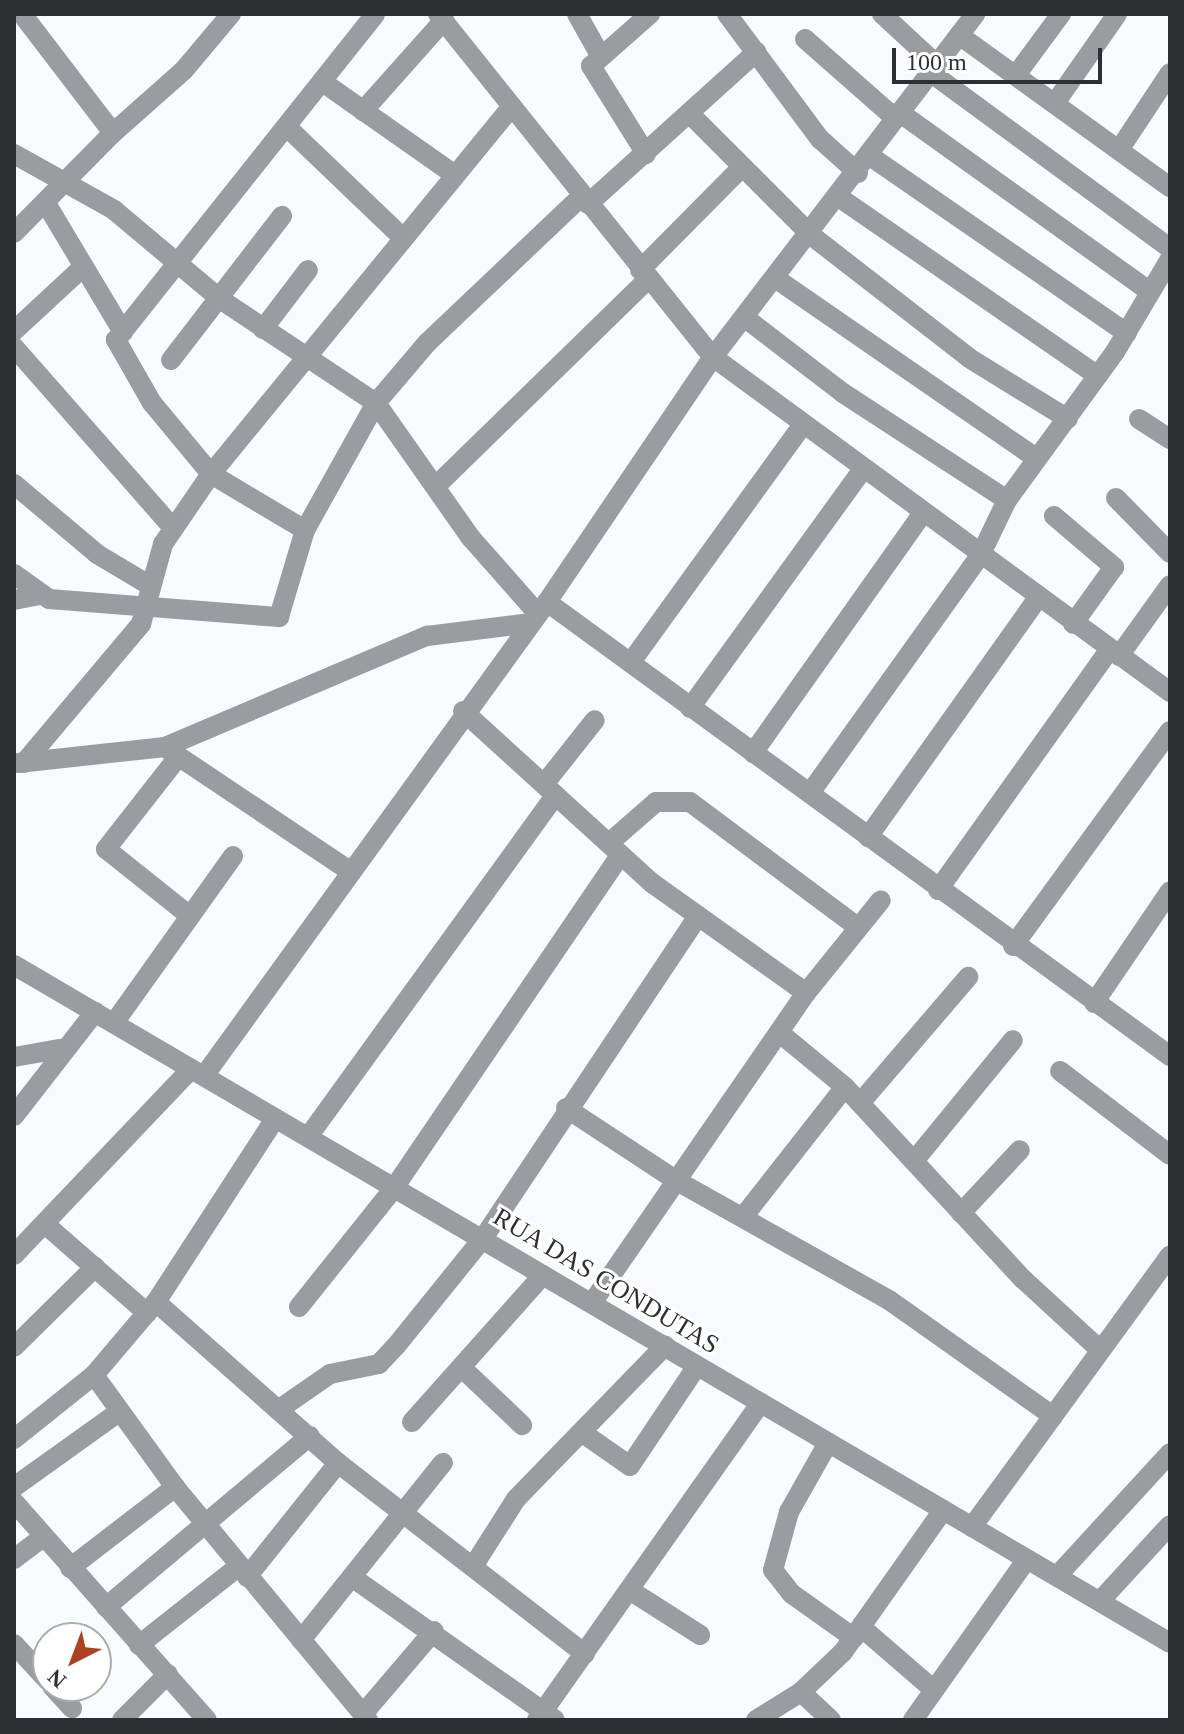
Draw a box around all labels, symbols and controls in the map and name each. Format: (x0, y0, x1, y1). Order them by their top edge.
scale bar (896, 32, 1106, 82)
text: 100 m (906, 49, 967, 75)
street label: RUA DAS CONDUTAS (487, 1201, 725, 1361)
north arrow (32, 1622, 112, 1702)
text: N (43, 1664, 71, 1693)

